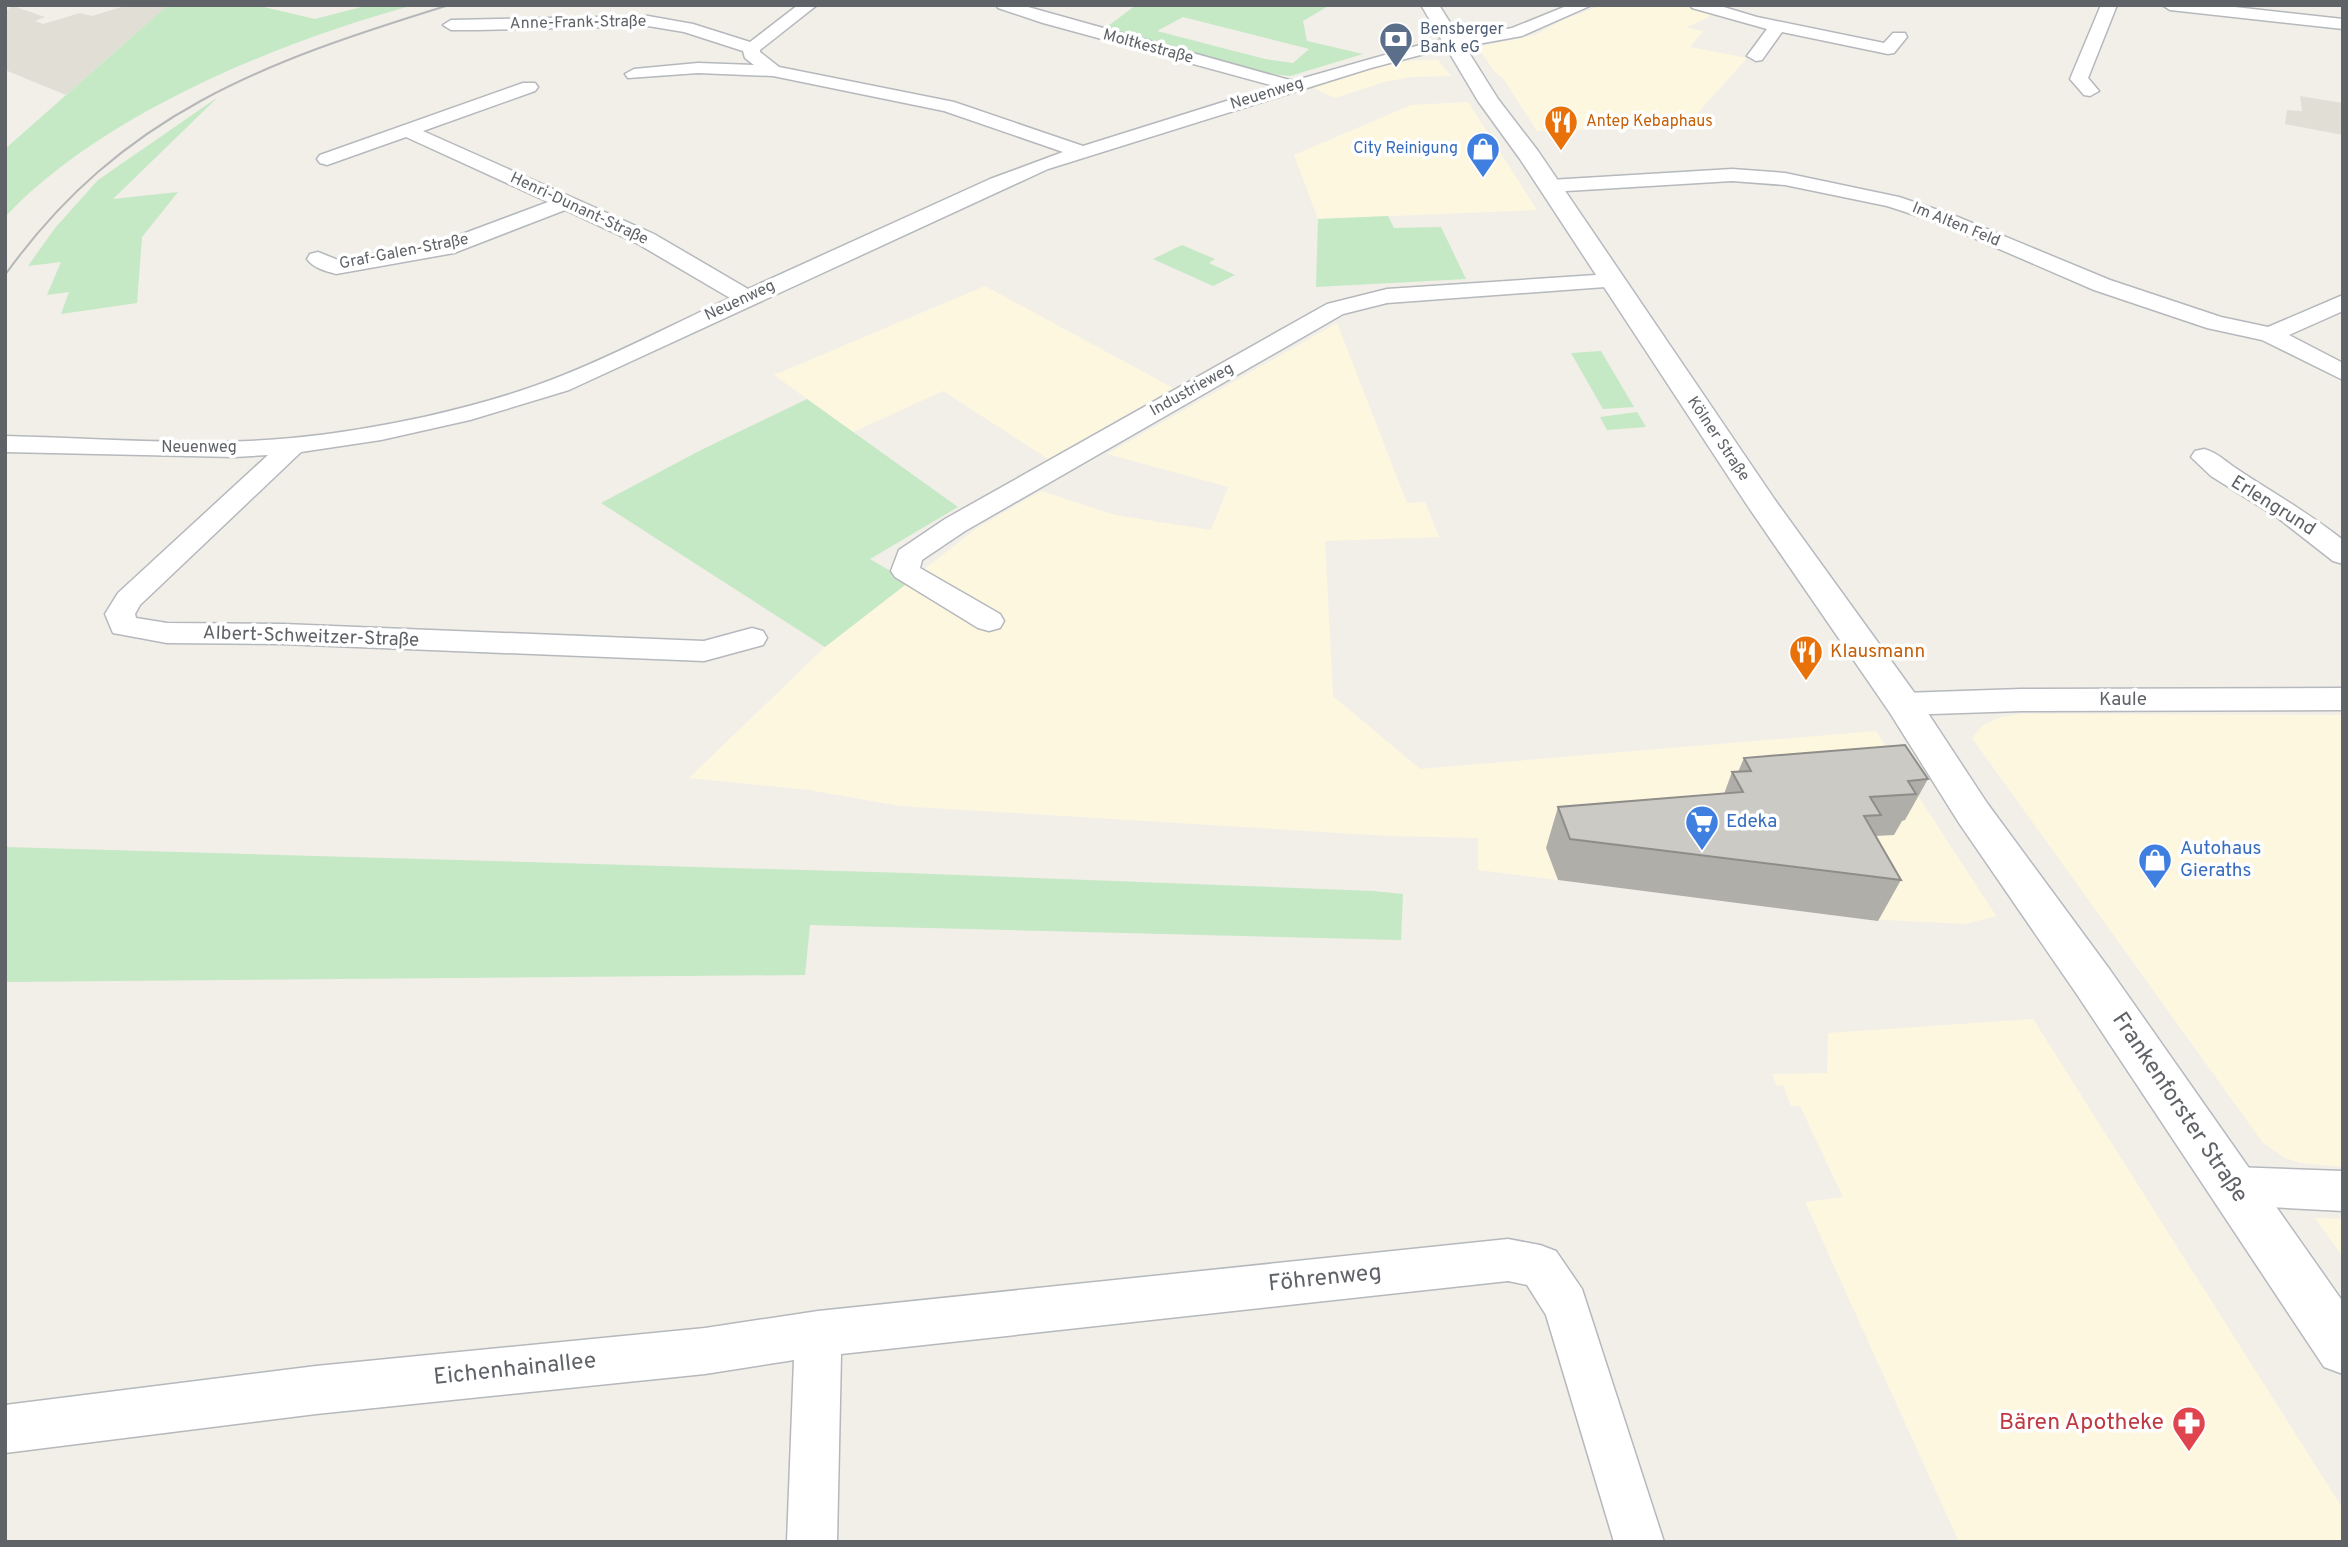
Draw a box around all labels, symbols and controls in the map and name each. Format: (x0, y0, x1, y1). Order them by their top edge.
street label: Anne-Frank-Straße (510, 12, 646, 34)
bank icon: Bensberger Bank eG (1377, 20, 1415, 69)
place label: Bensberger Bank eG (1420, 20, 1504, 58)
street label: Moltkestraße (1101, 25, 1195, 69)
street label: Neuenweg (1228, 73, 1306, 115)
restaurant icon: Antep Kebaphaus (1542, 103, 1580, 152)
place label: Antep Kebaphaus (1586, 112, 1713, 132)
shop icon: City Reinigung (1464, 130, 1502, 179)
place label: City Reinigung (1353, 139, 1458, 159)
street label: Henri-Dunant-Straße (507, 168, 651, 250)
street label: Im Alten Feld (1909, 198, 2003, 252)
street label: Graf-Galen-Straße (338, 230, 470, 274)
street label: Neuenweg (701, 276, 779, 326)
street label: Industrieweg (1147, 359, 1237, 421)
street label: Kölner Straße (1682, 393, 1754, 485)
street label: Neuenweg (161, 438, 237, 458)
street label: Erlengrund (2226, 471, 2320, 541)
street label: Albert-Schweitzer-Straße (202, 621, 420, 653)
restaurant icon: Klausmann (1787, 633, 1825, 682)
place label: Klausmann (1830, 640, 1925, 664)
street label: Kaule (2099, 688, 2147, 712)
supermarket icon: Edeka (1683, 803, 1721, 852)
place label: Edeka (1726, 810, 1777, 834)
place label: Autohaus Gieraths (2180, 837, 2262, 883)
shop icon: Autohaus Gieraths (2136, 841, 2174, 890)
street label: Frankenforster Straße (2104, 1007, 2254, 1209)
street label: Föhrenweg (1267, 1259, 1383, 1299)
street label: Eichenhainallee (432, 1347, 598, 1393)
pharmacy icon: Bären Apotheke (2170, 1404, 2208, 1453)
place label: Bären Apotheke (1999, 1409, 2164, 1438)

